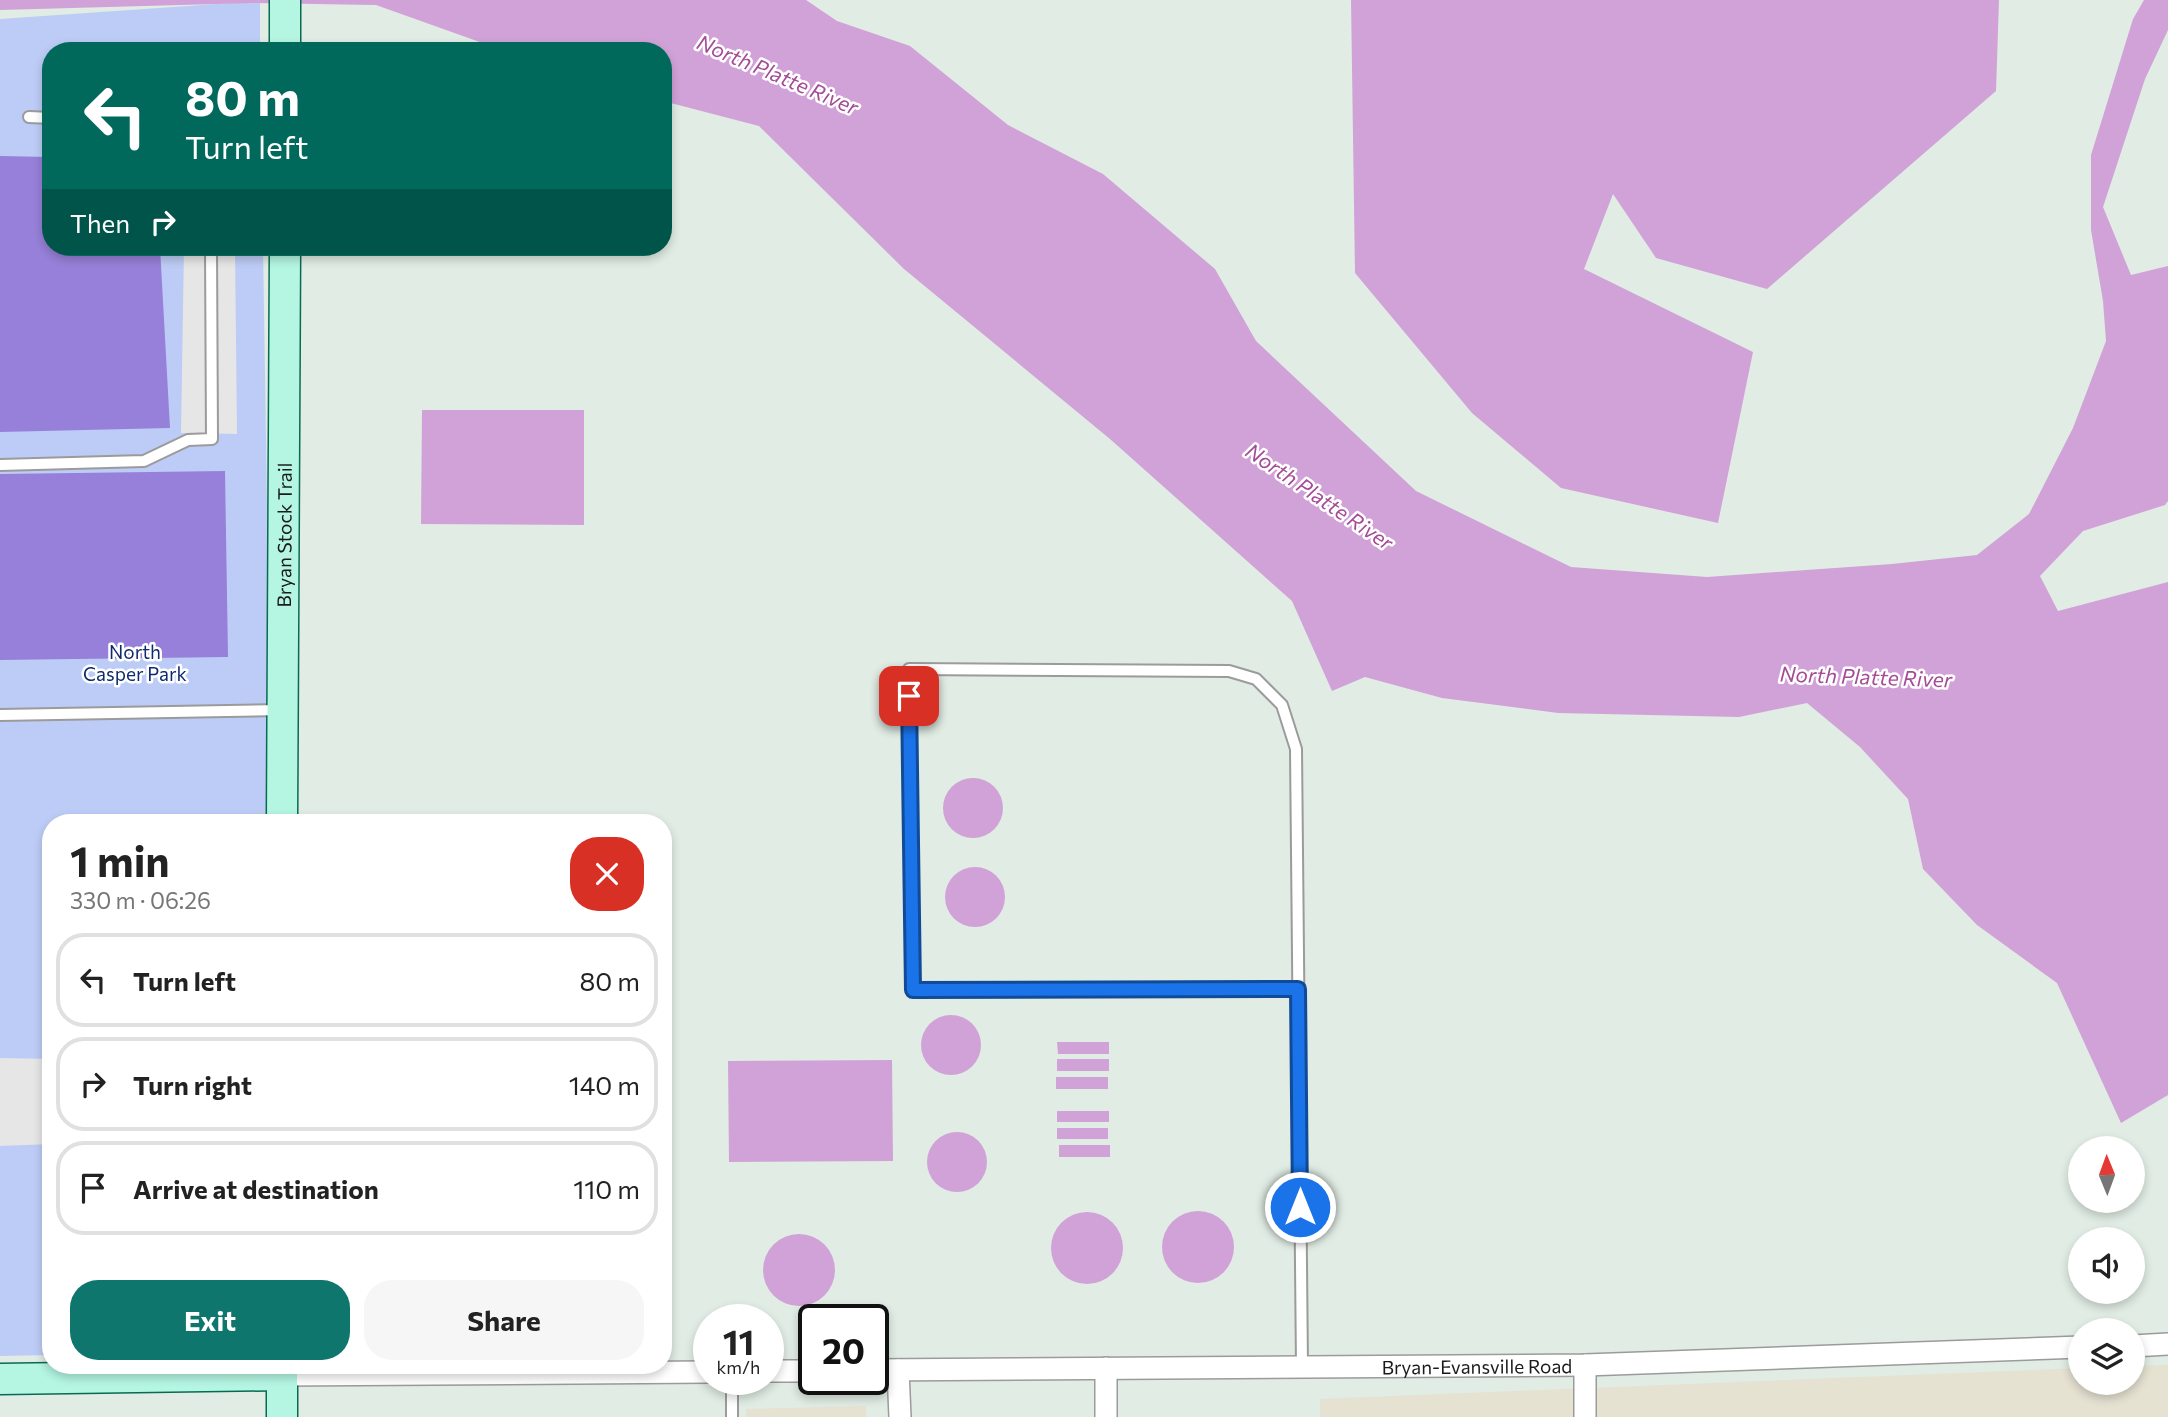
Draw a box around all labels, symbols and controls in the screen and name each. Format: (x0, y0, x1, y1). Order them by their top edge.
water label: North Platte River (694, 29, 863, 119)
text: 80 m (185, 66, 300, 126)
icon: left (70, 70, 161, 161)
text: Turn left (185, 126, 309, 166)
icon: right (144, 203, 182, 241)
text: Then (70, 207, 130, 238)
water label: North Platte River (1241, 437, 1399, 555)
street label: Bryan Stock Trail (272, 462, 295, 608)
park label: North Casper Park (83, 640, 187, 685)
water label: North Platte River (1779, 660, 1953, 692)
pin (879, 666, 939, 726)
icon: arrive (890, 677, 928, 715)
text: 1 min (70, 834, 170, 886)
button: close (570, 837, 644, 911)
text: 330 m · 06:26 (70, 886, 211, 914)
icon: left (74, 961, 112, 999)
text: Turn left (133, 965, 236, 996)
text: 80 m (580, 965, 640, 996)
icon: right (74, 1065, 112, 1103)
text: Turn right (133, 1069, 252, 1100)
text: 140 m (569, 1069, 640, 1100)
north arrow (2068, 1136, 2146, 1213)
map controls (2068, 1136, 2145, 1395)
icon: arrive (74, 1169, 112, 1207)
position arrow (1263, 1170, 1337, 1244)
text: Arrive at destination (133, 1173, 379, 1204)
text: 110 m (573, 1173, 640, 1204)
button: sound (2068, 1227, 2145, 1304)
button: Exit (70, 1280, 350, 1360)
button: Share (364, 1280, 644, 1360)
speed limit sign: 20 (798, 1304, 889, 1395)
button: layers (2068, 1318, 2145, 1395)
text: 11 (723, 1319, 754, 1362)
street label: Bryan-Evansville Road (1382, 1354, 1572, 1378)
text: km/h (717, 1356, 760, 1378)

